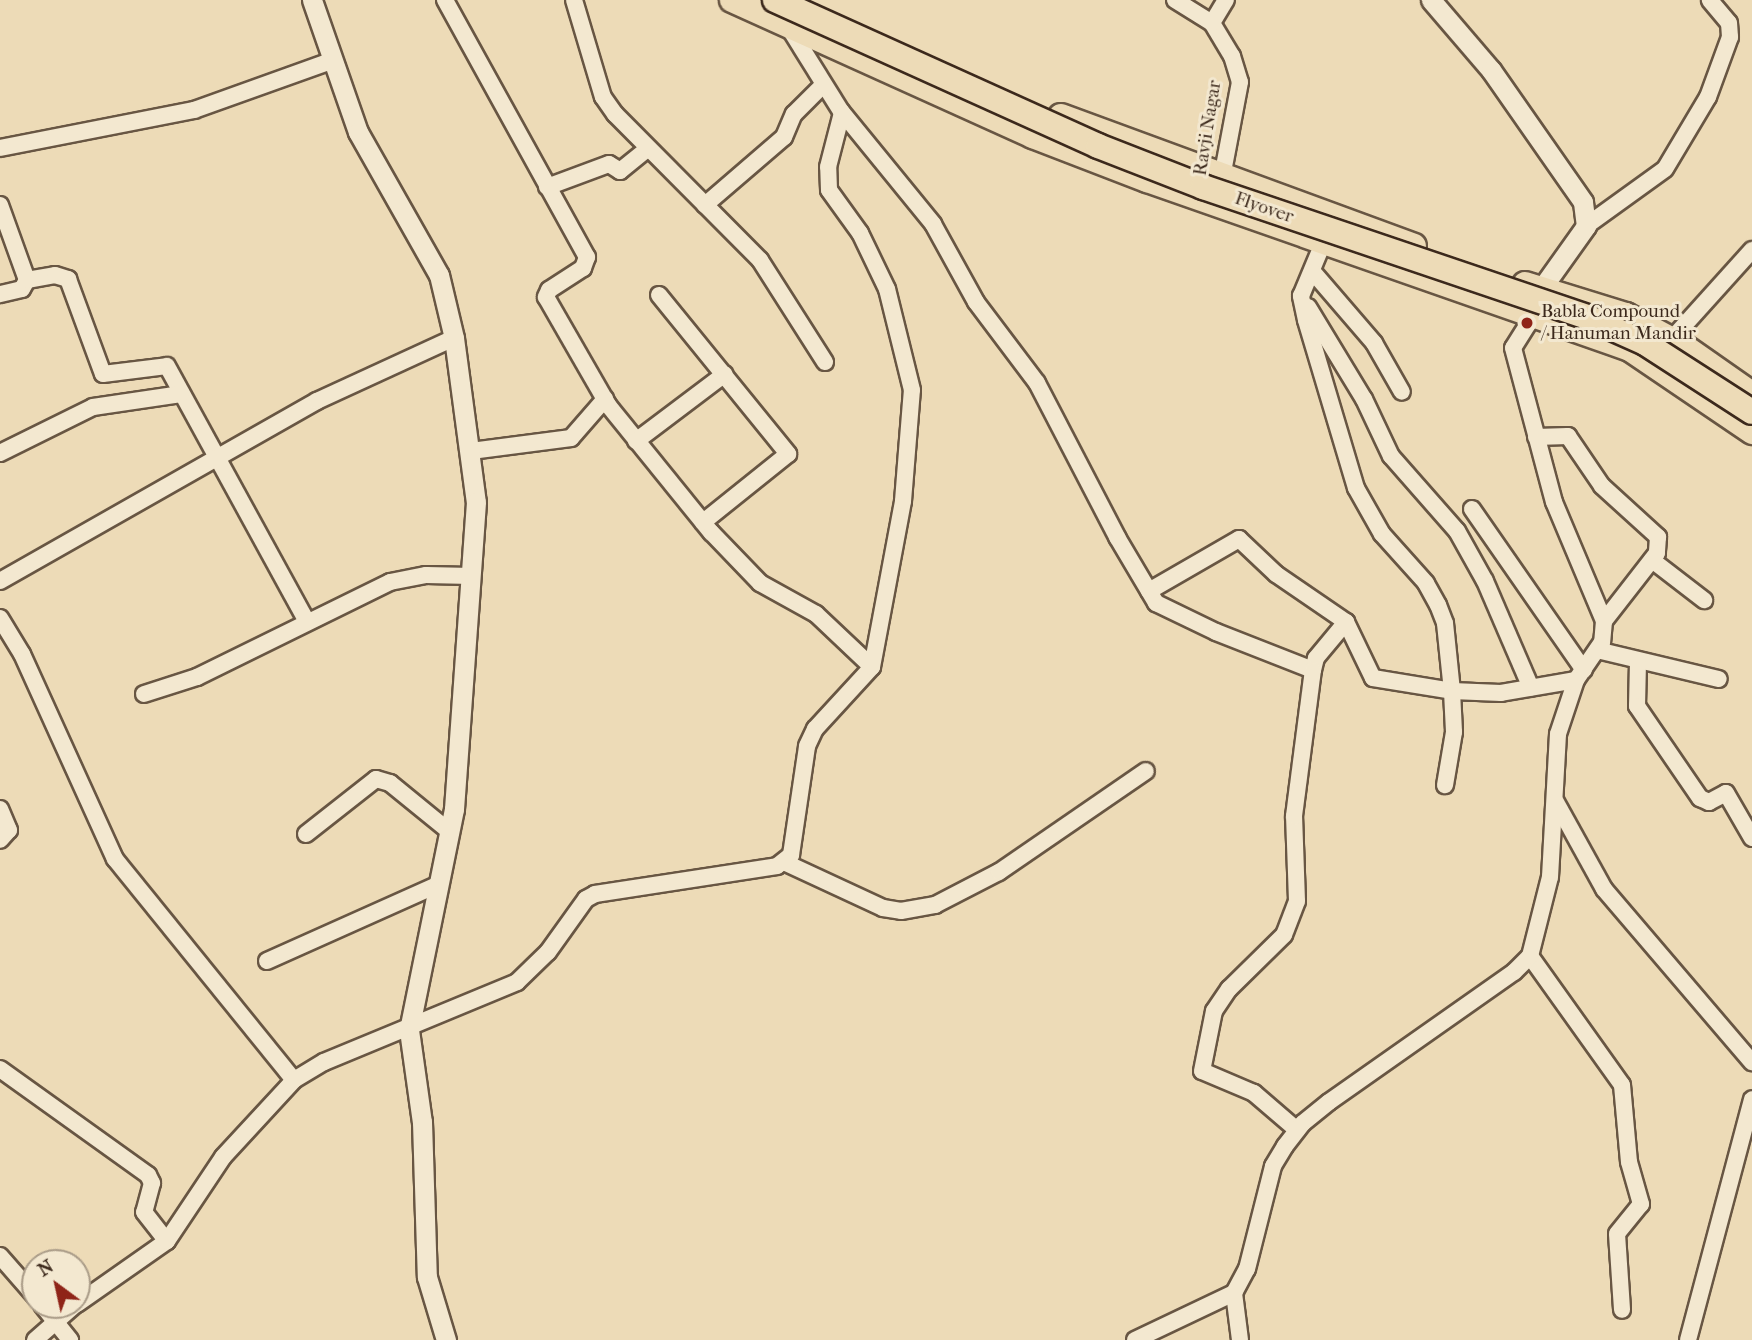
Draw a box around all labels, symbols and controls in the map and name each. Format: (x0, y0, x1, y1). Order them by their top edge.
street label: Ravji Nagar (1189, 79, 1227, 177)
street label: Flyover (1232, 187, 1296, 229)
place label: Babla Compound / Hanuman Mandir (1541, 301, 1696, 345)
marker: Babla Compound / Hanuman Mandir (1519, 315, 1535, 331)
north arrow (21, 1249, 91, 1319)
text: N (34, 1255, 58, 1281)

